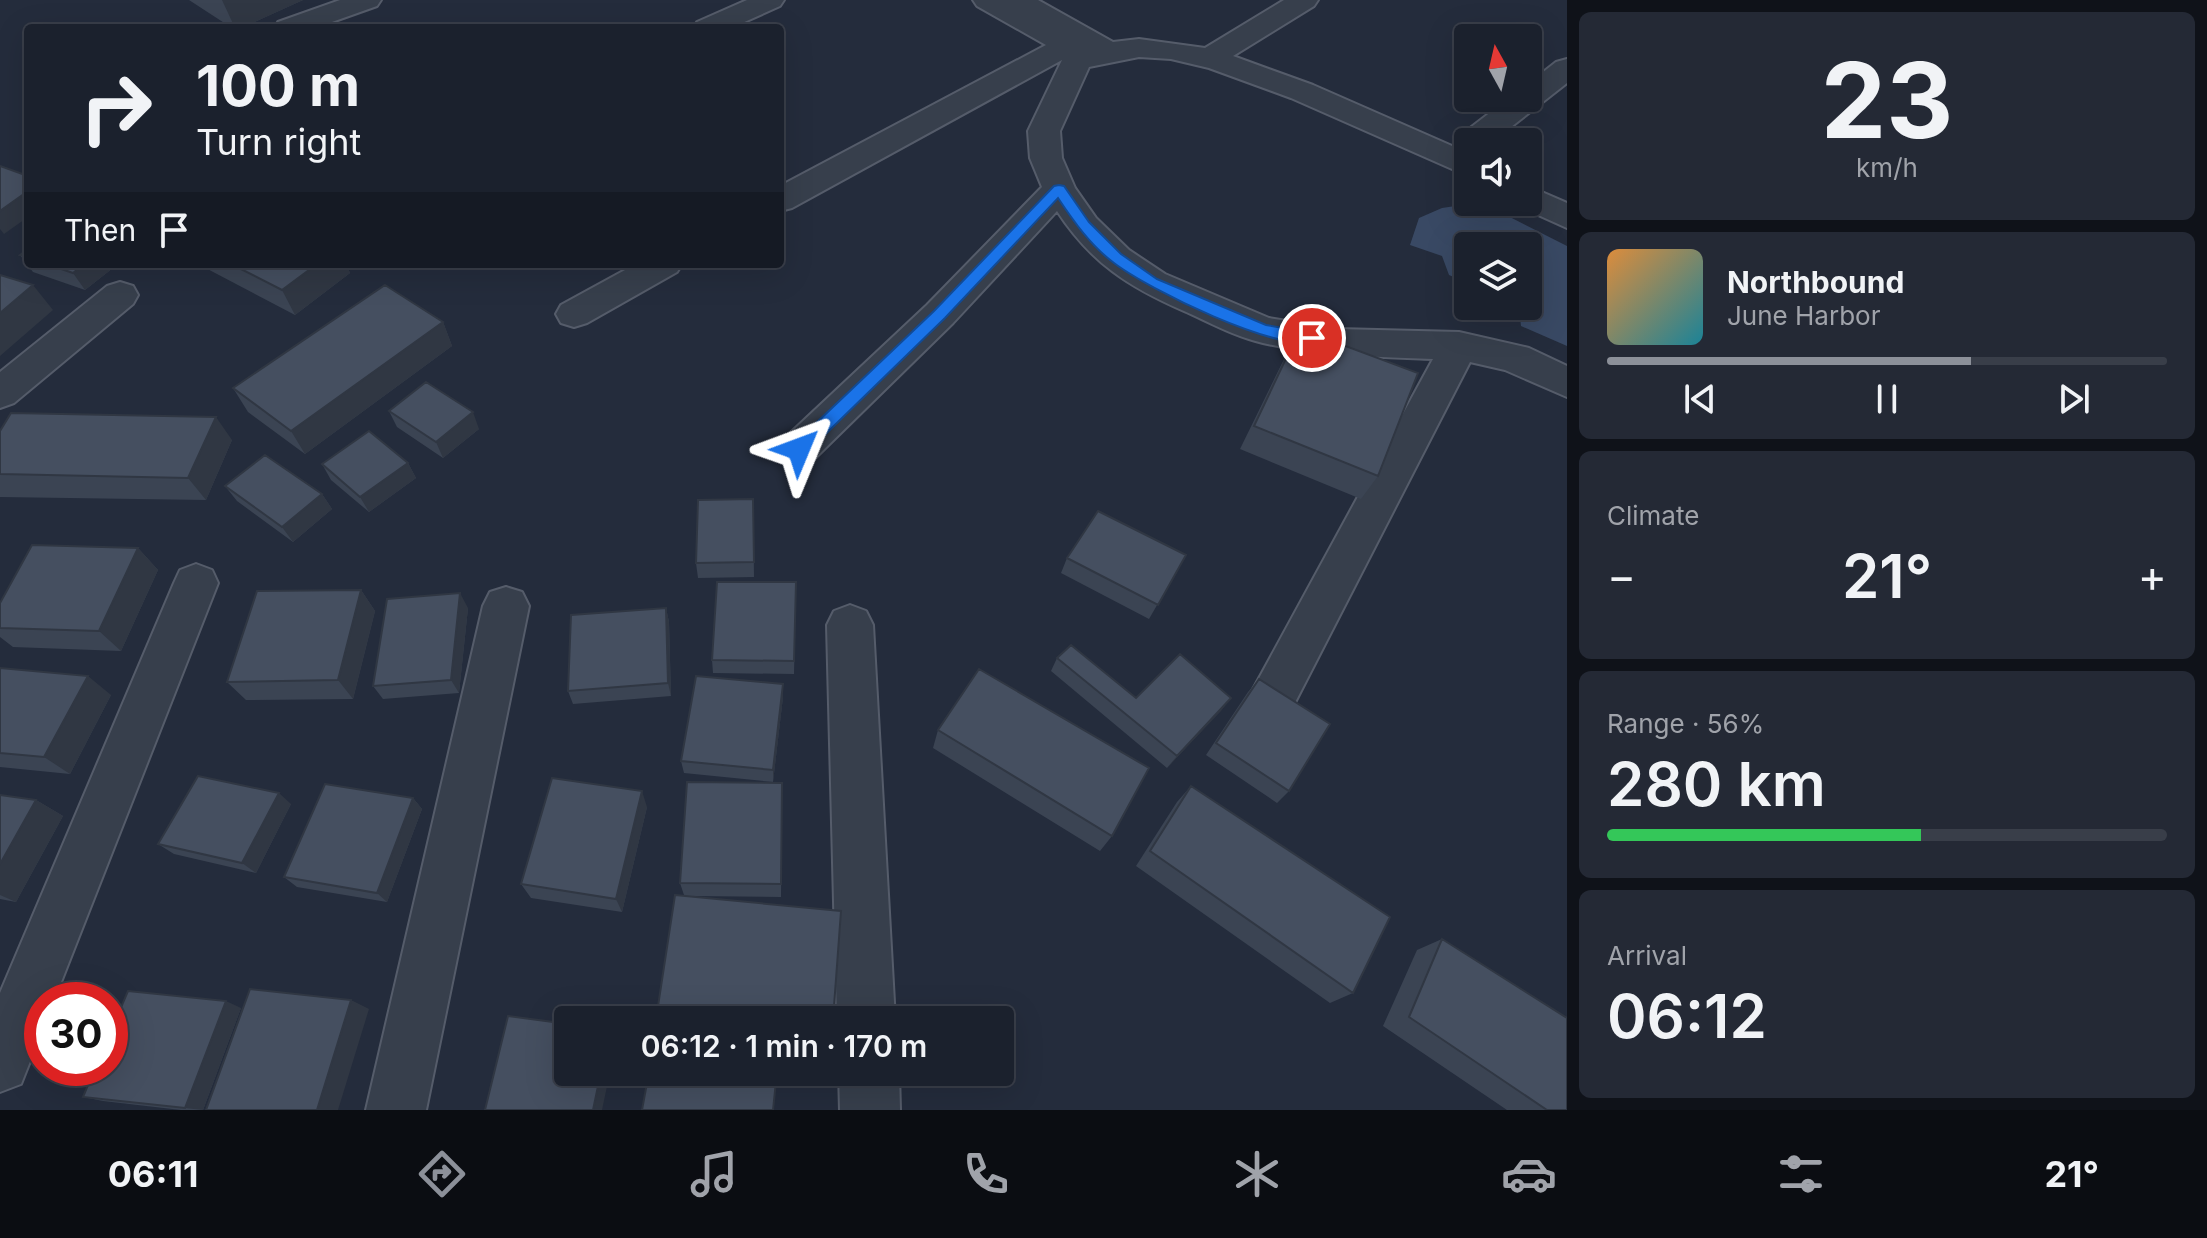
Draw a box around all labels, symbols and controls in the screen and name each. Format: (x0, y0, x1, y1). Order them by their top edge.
north arrow (1454, 24, 1542, 112)
map controls (1454, 24, 1542, 320)
text: 23 (1821, 37, 1953, 163)
text: 100 m (196, 52, 360, 120)
icon: right (64, 56, 168, 160)
text: Turn right (196, 120, 361, 164)
button: sound (1454, 128, 1542, 216)
text: km/h (1856, 152, 1918, 183)
icon: arrive (152, 208, 196, 252)
text: Then (64, 212, 136, 248)
button: layers (1454, 232, 1542, 320)
text: Northbound (1727, 264, 1904, 300)
text: June Harbor (1727, 300, 1880, 331)
pin (1278, 304, 1346, 372)
icon: arrive (1290, 316, 1334, 360)
icon: previous (1678, 377, 1722, 421)
icon: pause (1865, 377, 1909, 421)
icon: next (2052, 377, 2096, 421)
position arrow (757, 407, 841, 491)
text: Climate (1607, 500, 1699, 531)
text: 21° (1842, 540, 1932, 612)
text: − (1607, 549, 1636, 603)
text: + (2138, 549, 2167, 603)
text: Range · 56% (1607, 708, 1764, 739)
text: 280 km (1607, 748, 1826, 820)
text: Arrival (1607, 940, 1687, 971)
text: 06:12 (1607, 980, 1767, 1052)
speed limit sign: 30 (24, 982, 128, 1086)
text: 06:12 · 1 min · 170 m (641, 1028, 927, 1064)
icon: directions (414, 1146, 470, 1202)
icon: music (686, 1146, 742, 1202)
icon: phone (958, 1146, 1014, 1202)
icon: climate (1229, 1146, 1285, 1202)
icon: car (1501, 1146, 1557, 1202)
icon: filters (1773, 1146, 1829, 1202)
text: 06:11 (108, 1152, 199, 1196)
text: 21° (2044, 1152, 2099, 1196)

